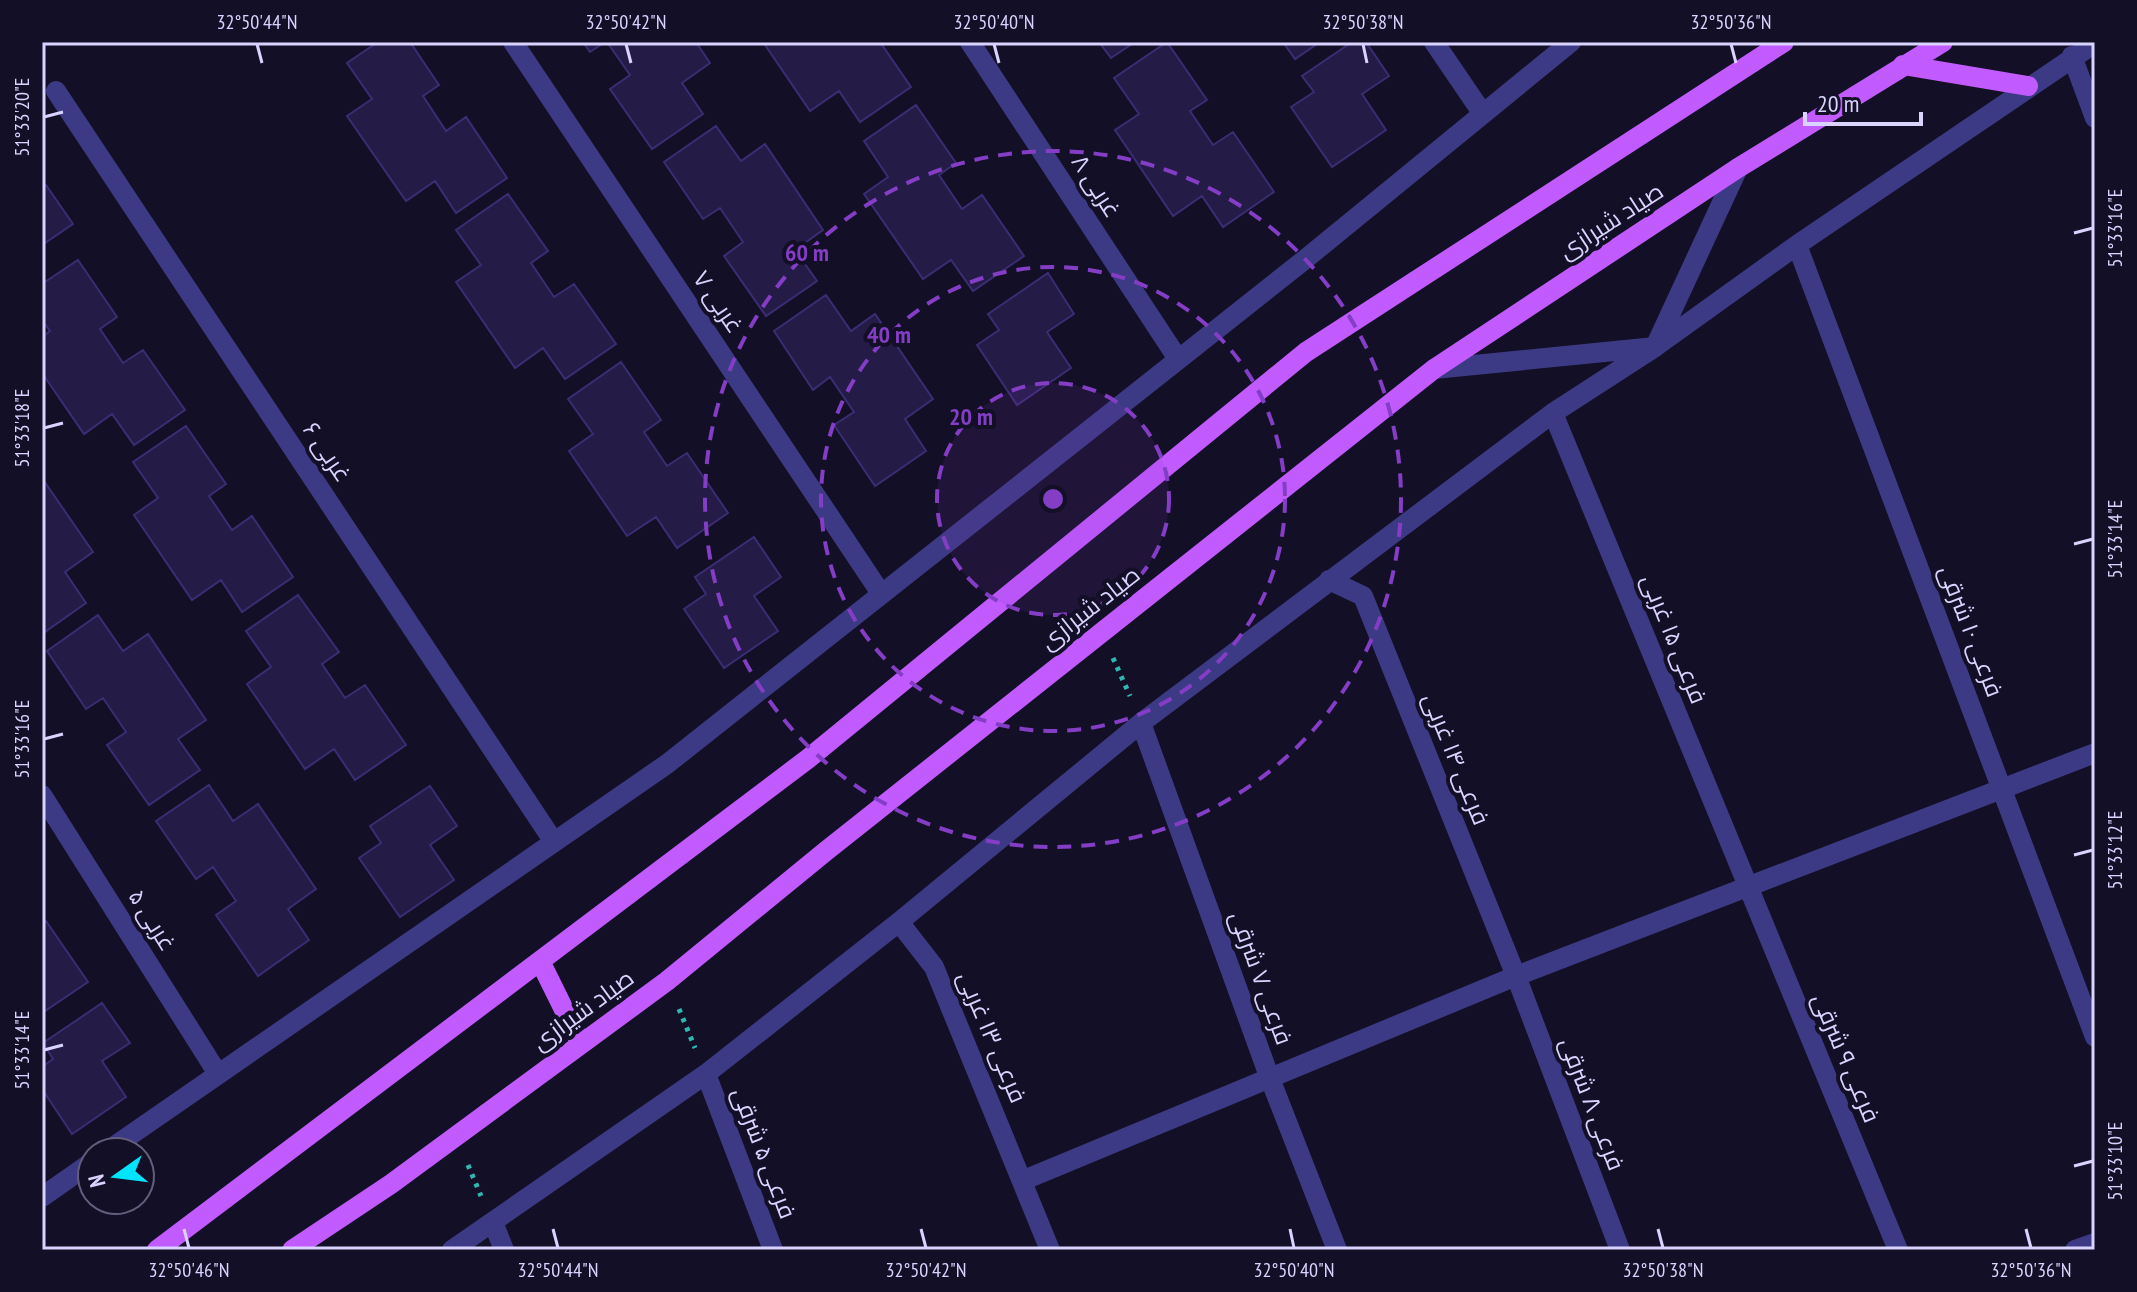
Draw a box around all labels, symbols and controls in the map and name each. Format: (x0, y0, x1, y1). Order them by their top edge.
text: 32°50'44"N (217, 9, 297, 35)
text: 32°50'42"N (586, 9, 666, 35)
text: 32°50'40"N (954, 9, 1034, 35)
text: 32°50'38"N (1323, 9, 1403, 35)
text: 32°50'36"N (1691, 9, 1771, 35)
scale bar (1805, 76, 1921, 126)
text: 51°33'20"E (9, 78, 35, 156)
text: 20 m (1817, 88, 1859, 119)
street label: ۸ غربی (1065, 148, 1128, 223)
street label: صیاد شیرازی (1552, 175, 1669, 266)
text: 51°33'16"E (2102, 189, 2128, 267)
text: 60 m (785, 237, 829, 268)
street label: ۷ غربی (686, 264, 751, 339)
text: 40 m (867, 319, 911, 350)
text: 51°33'18"E (9, 389, 35, 467)
text: 20 m (949, 401, 993, 432)
street label: ۶ غربی (296, 416, 359, 488)
centre of rings (1039, 485, 1067, 513)
text: 51°33'14"E (2102, 500, 2128, 578)
street label: صیاد شیرازی (1033, 559, 1146, 656)
street label: فرعی ۱۰ شرقی (1932, 561, 2011, 701)
street label: فرعی ۱۵ غربی (1634, 570, 1714, 708)
street label: فرعی ۱۴ غربی (1416, 688, 1497, 829)
text: 51°33'16"E (9, 700, 35, 778)
text: 51°33'12"E (2102, 811, 2128, 889)
street label: ۵ غربی (121, 883, 183, 956)
street label: فرعی ۷ شرقی (1223, 907, 1300, 1049)
street label: صیاد شیرازی (526, 962, 640, 1057)
street label: فرعی ۱۳ غربی (951, 966, 1034, 1107)
street label: فرعی ۹ شرقی (1805, 988, 1888, 1127)
text: 51°33'14"E (9, 1011, 35, 1089)
street label: فرعی ۸ شرقی (1553, 1033, 1632, 1175)
street label: فرعی ۵ شرقی (725, 1083, 804, 1223)
text: 51°33'10"E (2102, 1122, 2128, 1200)
north arrow (76, 1136, 156, 1216)
text: N (82, 1172, 112, 1190)
text: 32°50'46"N (149, 1257, 229, 1283)
text: 32°50'44"N (518, 1257, 598, 1283)
text: 32°50'42"N (886, 1257, 966, 1283)
text: 32°50'40"N (1254, 1257, 1334, 1283)
text: 32°50'38"N (1623, 1257, 1703, 1283)
text: 32°50'36"N (1991, 1257, 2071, 1283)

